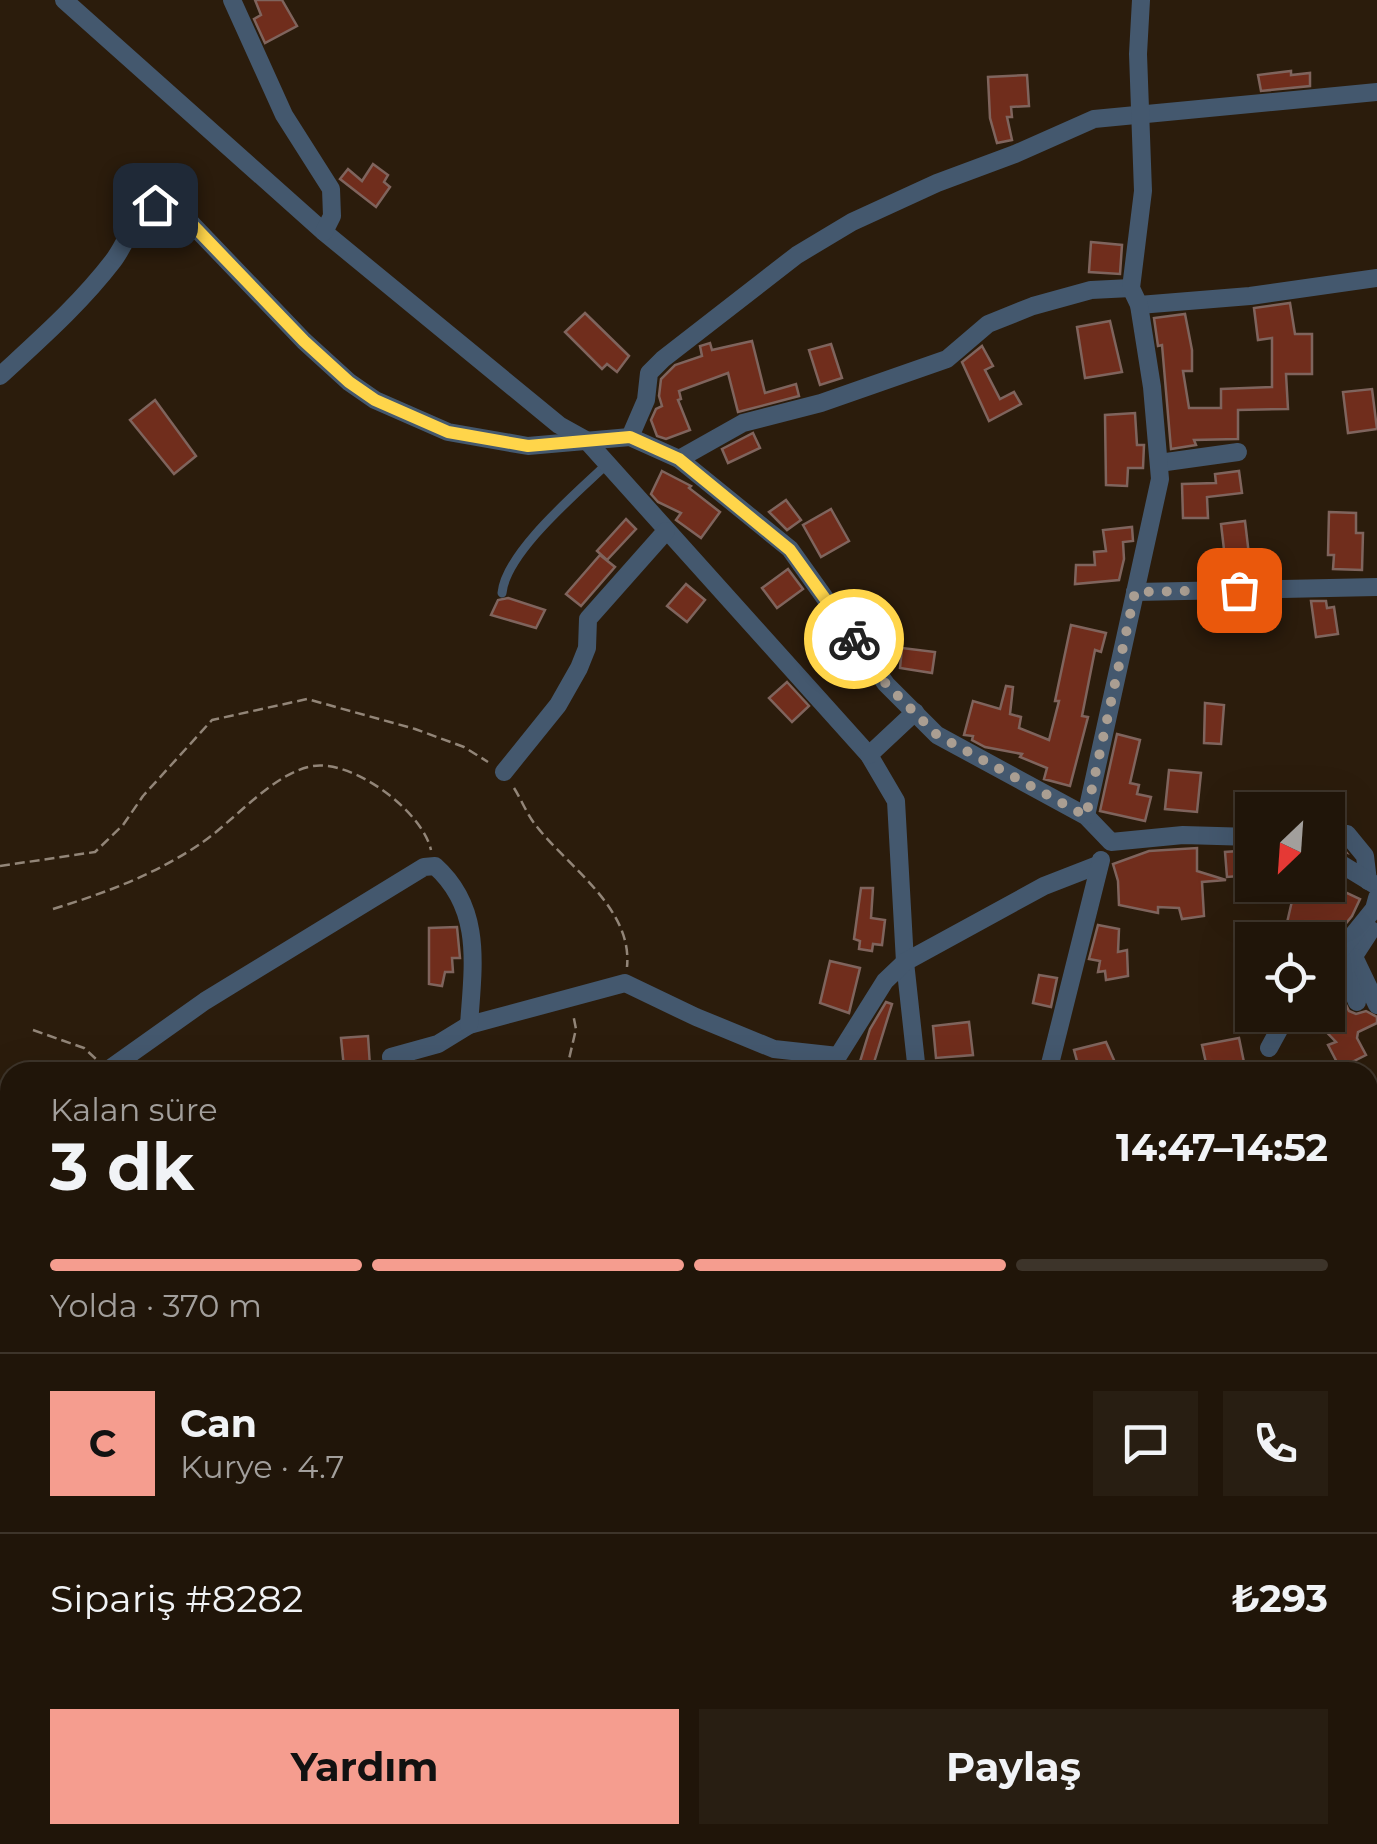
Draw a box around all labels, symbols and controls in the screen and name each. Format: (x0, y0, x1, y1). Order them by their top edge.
pin (113, 163, 198, 248)
icon: home (128, 178, 183, 233)
pin (1197, 548, 1282, 633)
icon: bag (1212, 563, 1267, 618)
courier (804, 589, 904, 689)
icon: bike (827, 612, 882, 667)
north arrow (1235, 792, 1345, 902)
map controls (1235, 792, 1345, 1032)
button: locate (1235, 922, 1345, 1032)
text: Kalan süre (50, 1090, 218, 1129)
text: 14:47–14:52 (1116, 1124, 1328, 1171)
text: 3 dk (50, 1127, 194, 1206)
text: Yolda · 370 m (50, 1286, 262, 1325)
button: chat (1093, 1391, 1198, 1496)
button: phone (1223, 1391, 1328, 1496)
text: Can (180, 1400, 257, 1447)
text: C (89, 1420, 116, 1467)
text: Kurye · 4.7 (180, 1447, 344, 1486)
text: Sipariş #8282 (50, 1575, 303, 1622)
text: ₺293 (1231, 1575, 1328, 1622)
button: Yardım (50, 1709, 679, 1824)
button: Paylaş (699, 1709, 1328, 1824)

